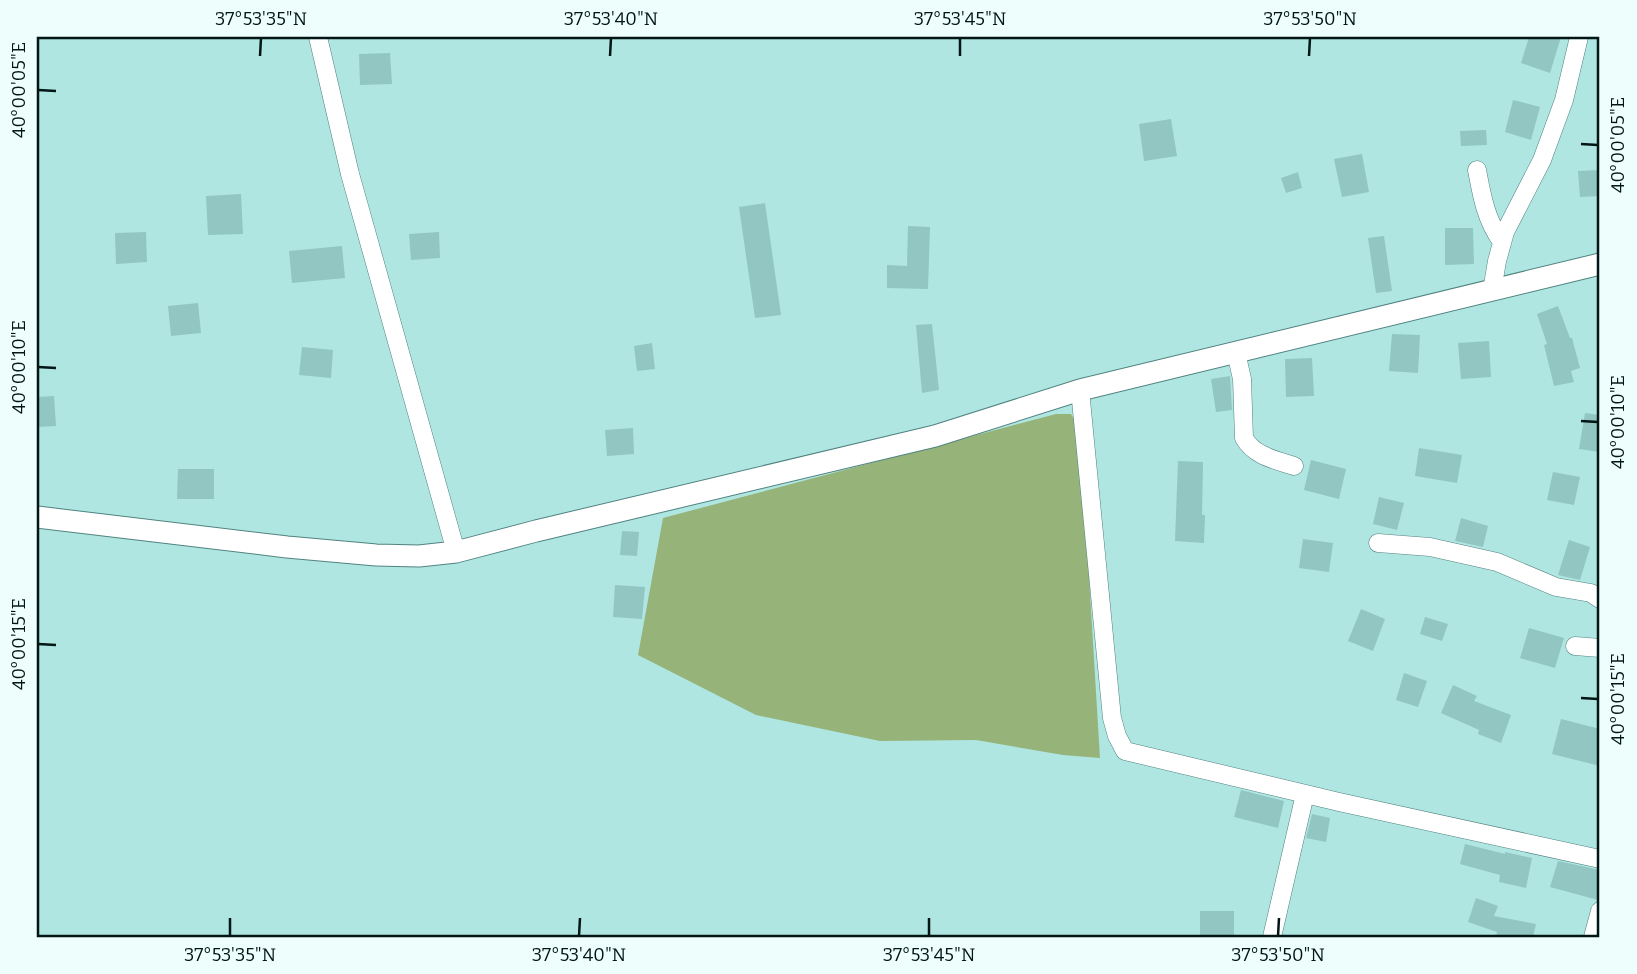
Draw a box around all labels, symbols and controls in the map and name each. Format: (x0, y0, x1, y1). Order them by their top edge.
text: 37°53'35"N (215, 8, 307, 30)
text: 37°53'40"N (564, 8, 658, 30)
text: 37°53'45"N (914, 8, 1006, 30)
text: 37°53'50"N (1263, 8, 1357, 30)
text: 40°00'05"E (8, 42, 30, 138)
text: 40°00'05"E (1607, 97, 1629, 193)
text: 40°00'10"E (8, 320, 30, 414)
text: 40°00'10"E (1607, 375, 1629, 469)
text: 40°00'15"E (8, 598, 30, 690)
text: 40°00'15"E (1607, 653, 1629, 745)
text: 37°53'35"N (184, 944, 276, 966)
text: 37°53'40"N (532, 944, 626, 966)
text: 37°53'45"N (883, 944, 975, 966)
text: 37°53'50"N (1231, 944, 1325, 966)

